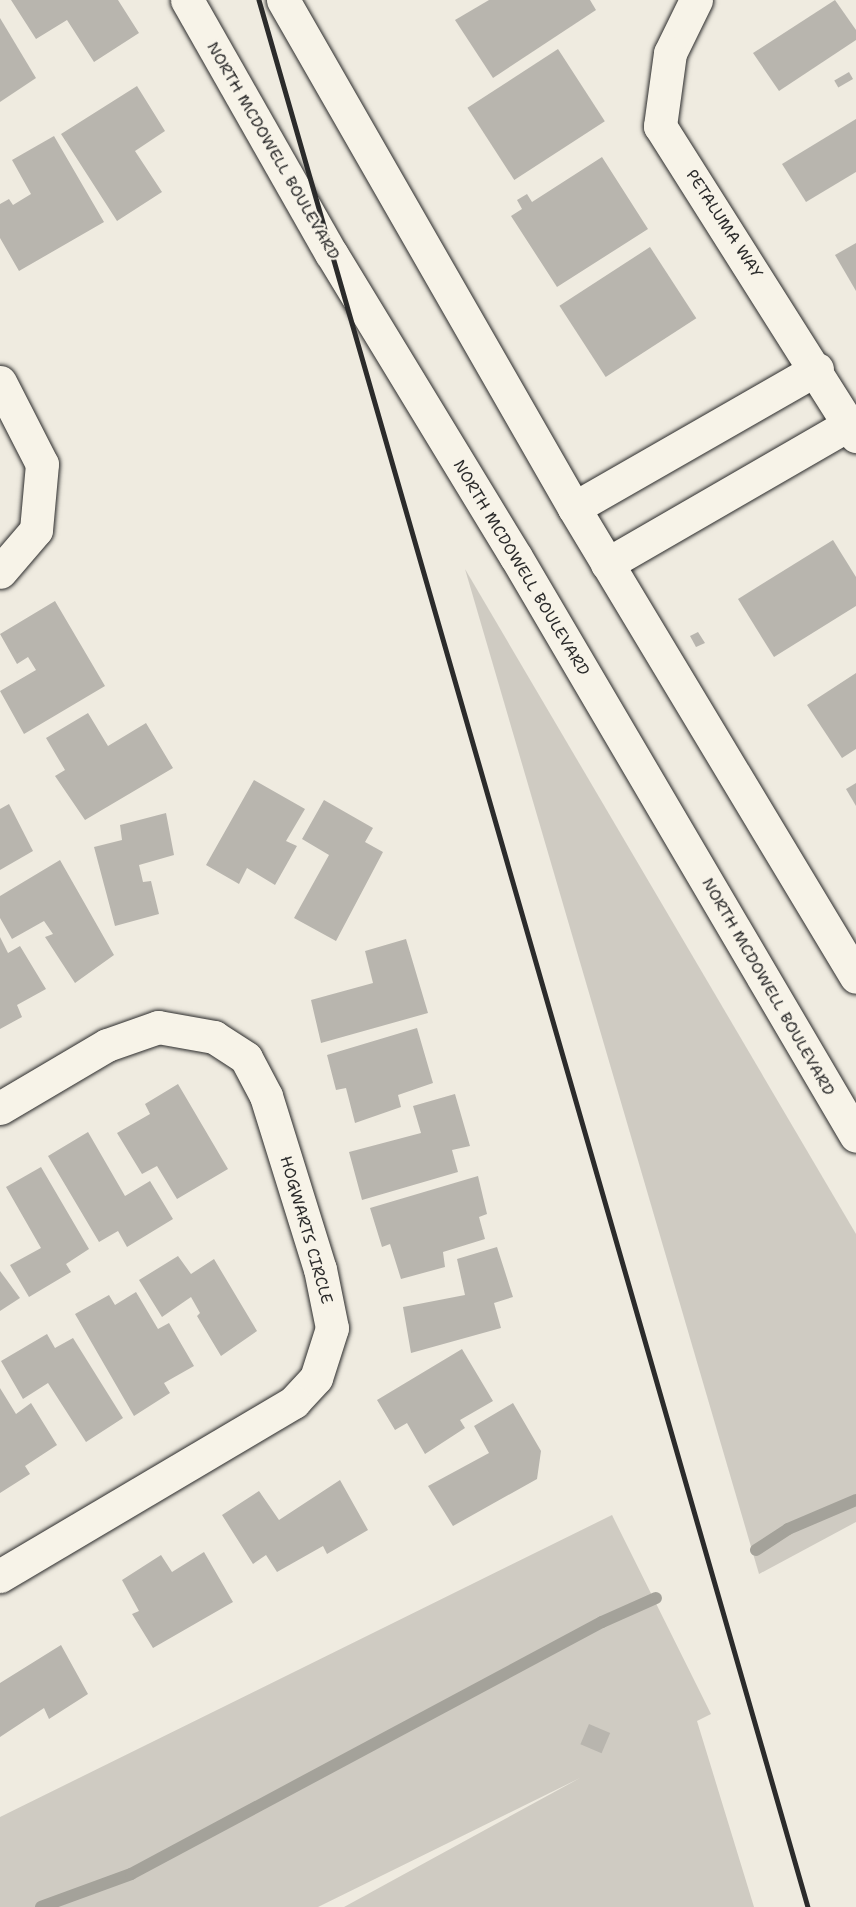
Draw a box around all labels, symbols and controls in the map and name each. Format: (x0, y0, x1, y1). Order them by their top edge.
street label: NORTH MCDOWELL BOULEVARD (203, 39, 343, 263)
street label: PETALUMA WAY (682, 166, 766, 282)
street label: NORTH MCDOWELL BOULEVARD (449, 457, 593, 679)
street label: NORTH MCDOWELL BOULEVARD (698, 875, 838, 1099)
street label: HOGWARTS CIRCLE (276, 1154, 336, 1306)

